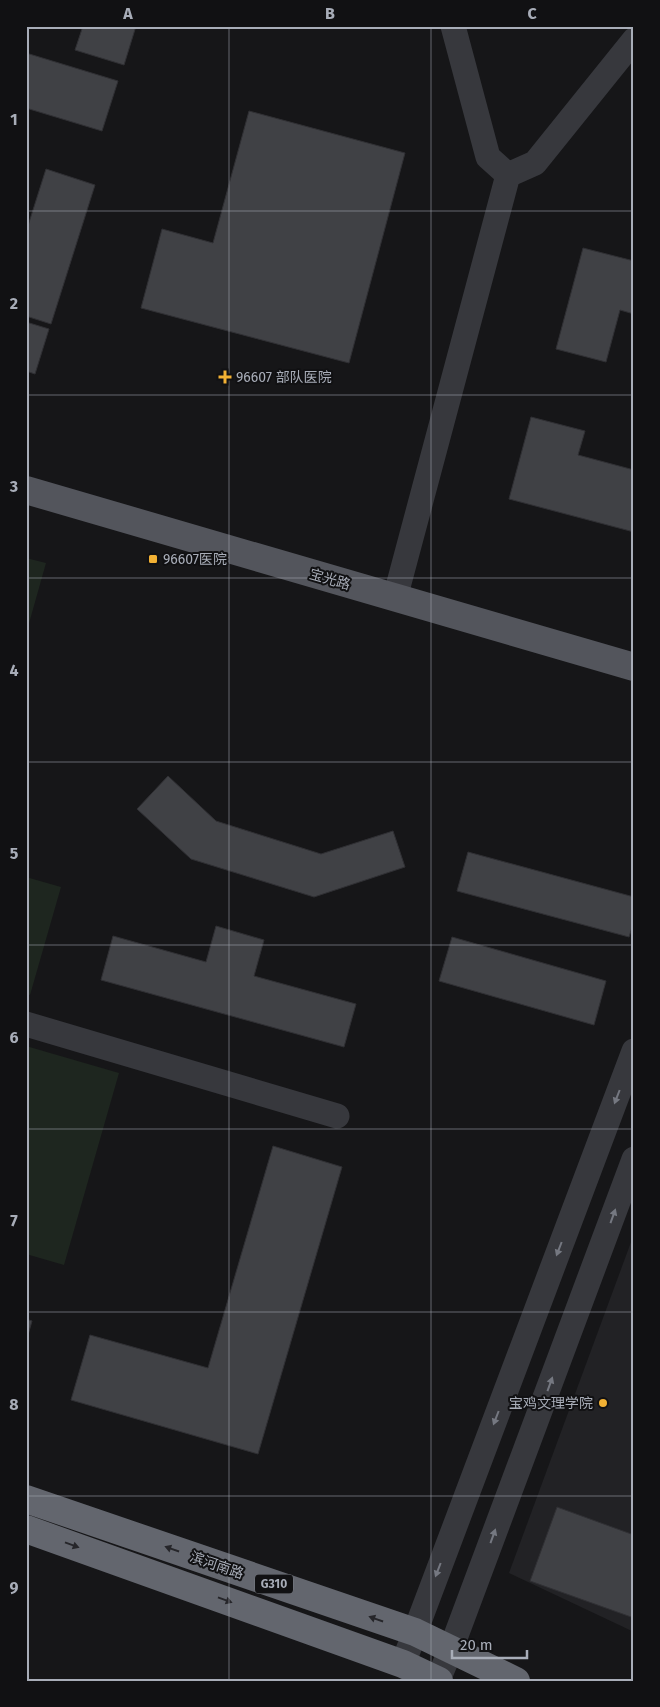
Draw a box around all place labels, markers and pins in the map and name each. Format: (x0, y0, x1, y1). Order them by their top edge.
place label: 96607 部队医院 (236, 369, 332, 386)
marker: 96607 部队医院 (218, 370, 232, 384)
place label: 96607医院 (163, 551, 227, 568)
marker: 96607医院 (147, 553, 159, 565)
place label: 宝鸡文理学院 (509, 1395, 593, 1412)
marker: 宝鸡文理学院 (597, 1397, 609, 1409)

